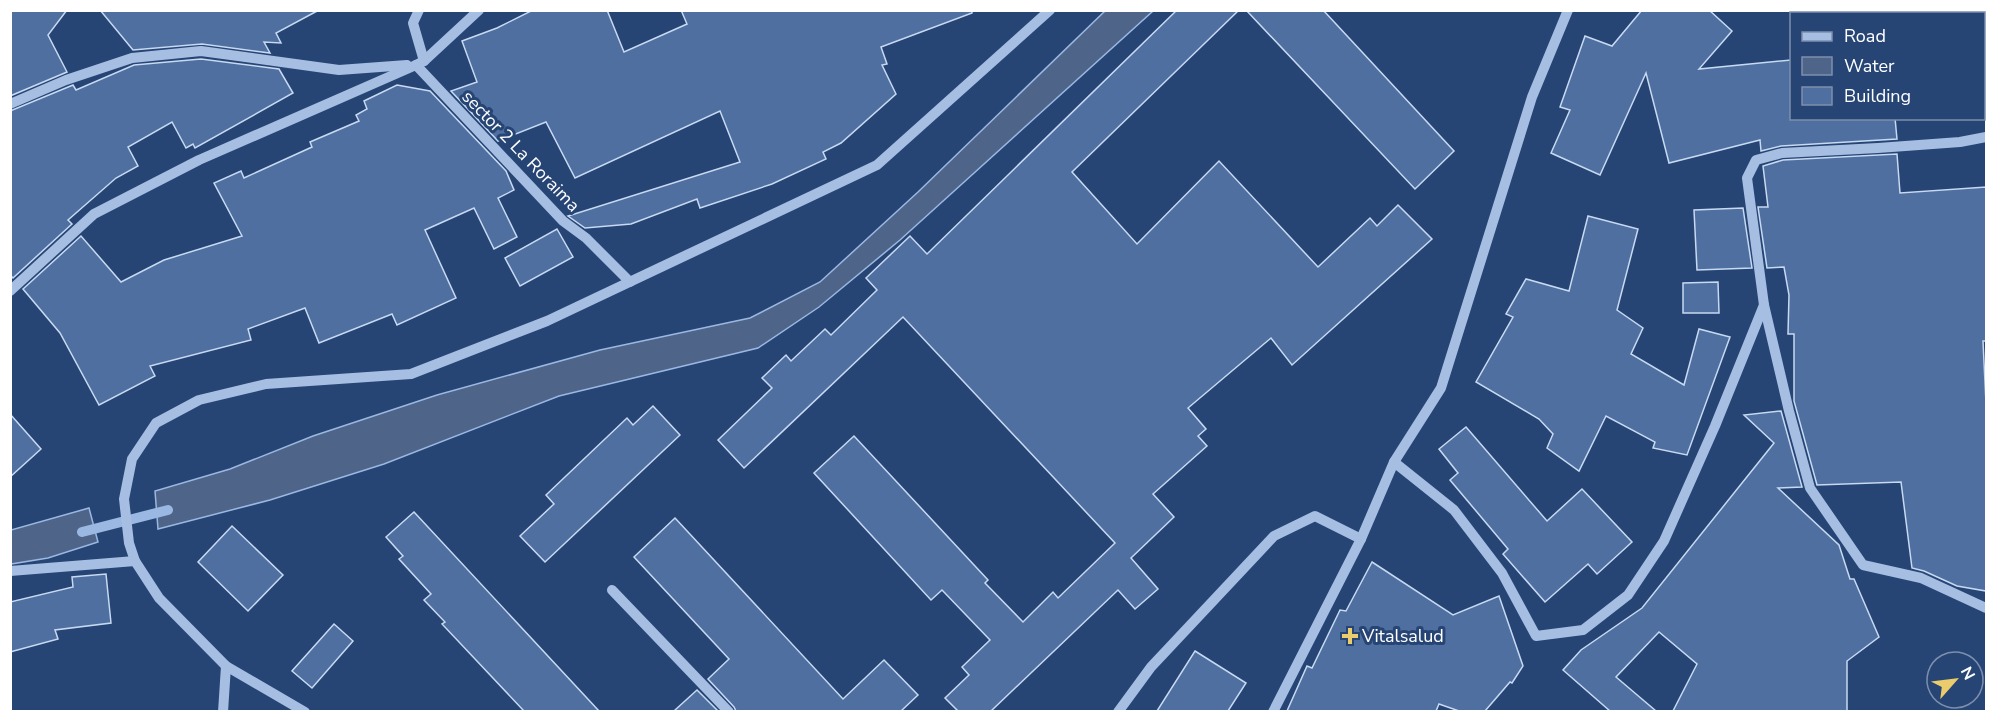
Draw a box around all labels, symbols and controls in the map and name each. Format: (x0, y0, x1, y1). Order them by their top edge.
legend (1790, 12, 1985, 120)
text: Road (1844, 24, 1886, 48)
text: Water (1844, 54, 1895, 78)
text: Building (1844, 84, 1911, 108)
street label: sector 2 La Roraima (457, 85, 585, 217)
place label: Vitalsalud (1361, 624, 1444, 648)
marker: Vitalsalud (1343, 629, 1357, 643)
north arrow (1925, 650, 1985, 710)
text: N (1955, 663, 1980, 684)

